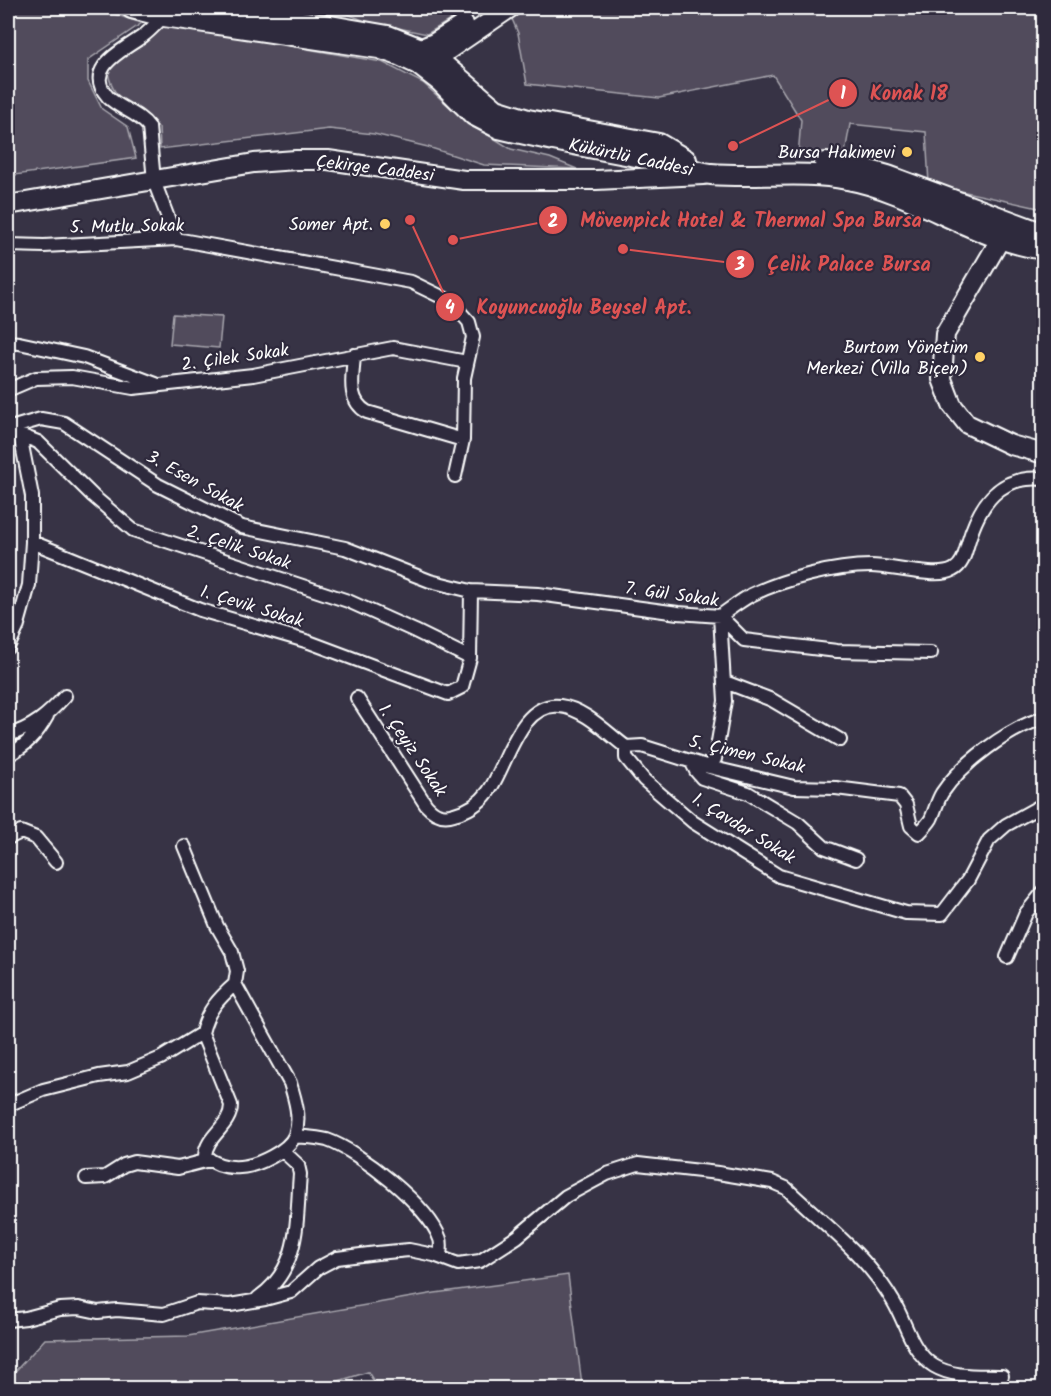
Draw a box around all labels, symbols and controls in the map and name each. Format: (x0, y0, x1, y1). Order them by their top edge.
callout: Konak 18 (828, 74, 960, 112)
text: Konak 18 (870, 79, 948, 111)
text: 1 (840, 80, 846, 109)
street label: Kükürtlü Caddesi (566, 131, 696, 186)
place label: Bursa Hakimevi (778, 139, 896, 168)
marker: Bursa Hakimevi (900, 145, 914, 159)
street label: Çekirge Caddesi (314, 148, 436, 191)
callout: Mövenpick Hotel & Thermal Spa Bursa (538, 201, 934, 239)
text: Mövenpick Hotel & Thermal Spa Bursa (580, 206, 922, 238)
text: 2 (548, 208, 558, 237)
place label: Somer Apt. (289, 211, 373, 240)
street label: 5. Mutlu Sokak (70, 212, 185, 243)
marker: Somer Apt. (378, 217, 392, 231)
callout: Çelik Palace Bursa (725, 245, 942, 283)
text: Çelik Palace Bursa (767, 250, 931, 282)
text: 3 (734, 251, 745, 280)
callout: Koyuncuoğlu Beysel Apt. (435, 288, 704, 326)
text: Koyuncuoğlu Beysel Apt. (476, 293, 692, 325)
text: 4 (445, 294, 455, 323)
place label: Burtom Yönetim Merkezi (Villa Biçen) (806, 334, 968, 384)
street label: 2. Çilek Sokak (180, 337, 291, 380)
marker: Burtom Yönetim Merkezi (Villa Biçen) (973, 350, 987, 364)
street label: 3. Esen Sokak (140, 443, 249, 521)
street label: 2. Çelik Sokak (183, 518, 295, 579)
street label: 7. Gül Sokak (623, 575, 721, 616)
street label: 1. Çevik Sokak (196, 578, 307, 637)
street label: 1. Çeyiz Sokak (370, 698, 454, 804)
street label: 5. Çimen Sokak (686, 728, 808, 783)
street label: 1. Çavdar Sokak (686, 786, 801, 873)

